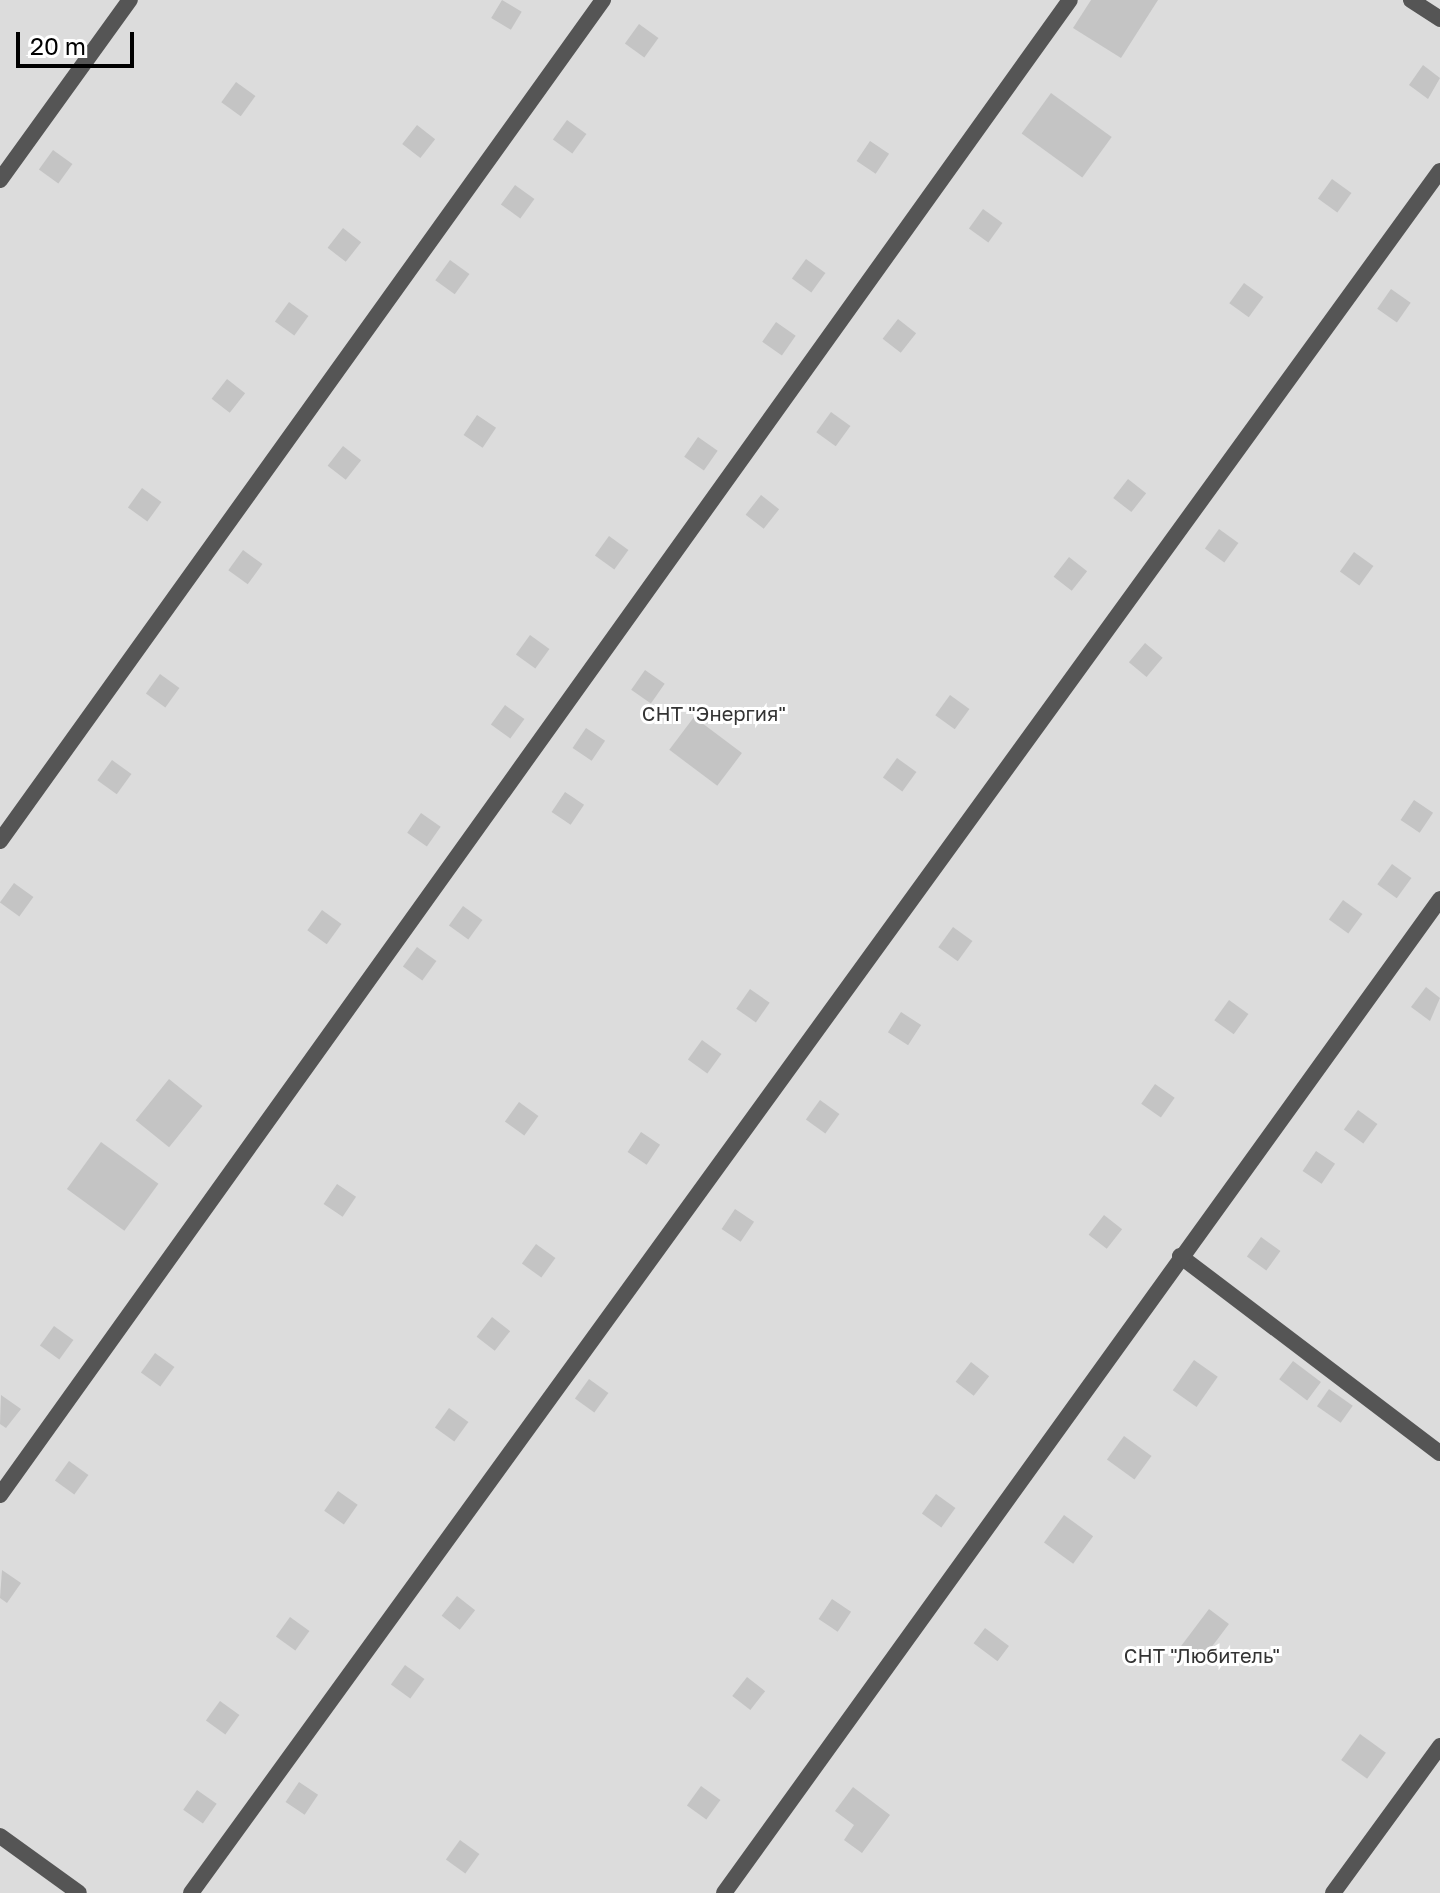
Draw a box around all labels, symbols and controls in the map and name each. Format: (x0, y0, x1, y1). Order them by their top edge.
scale bar (20, 16, 138, 66)
text: 20 m (30, 31, 86, 60)
park label: СНТ "Энергия" (642, 701, 786, 725)
park label: СНТ "Любитель" (1124, 1643, 1280, 1667)

